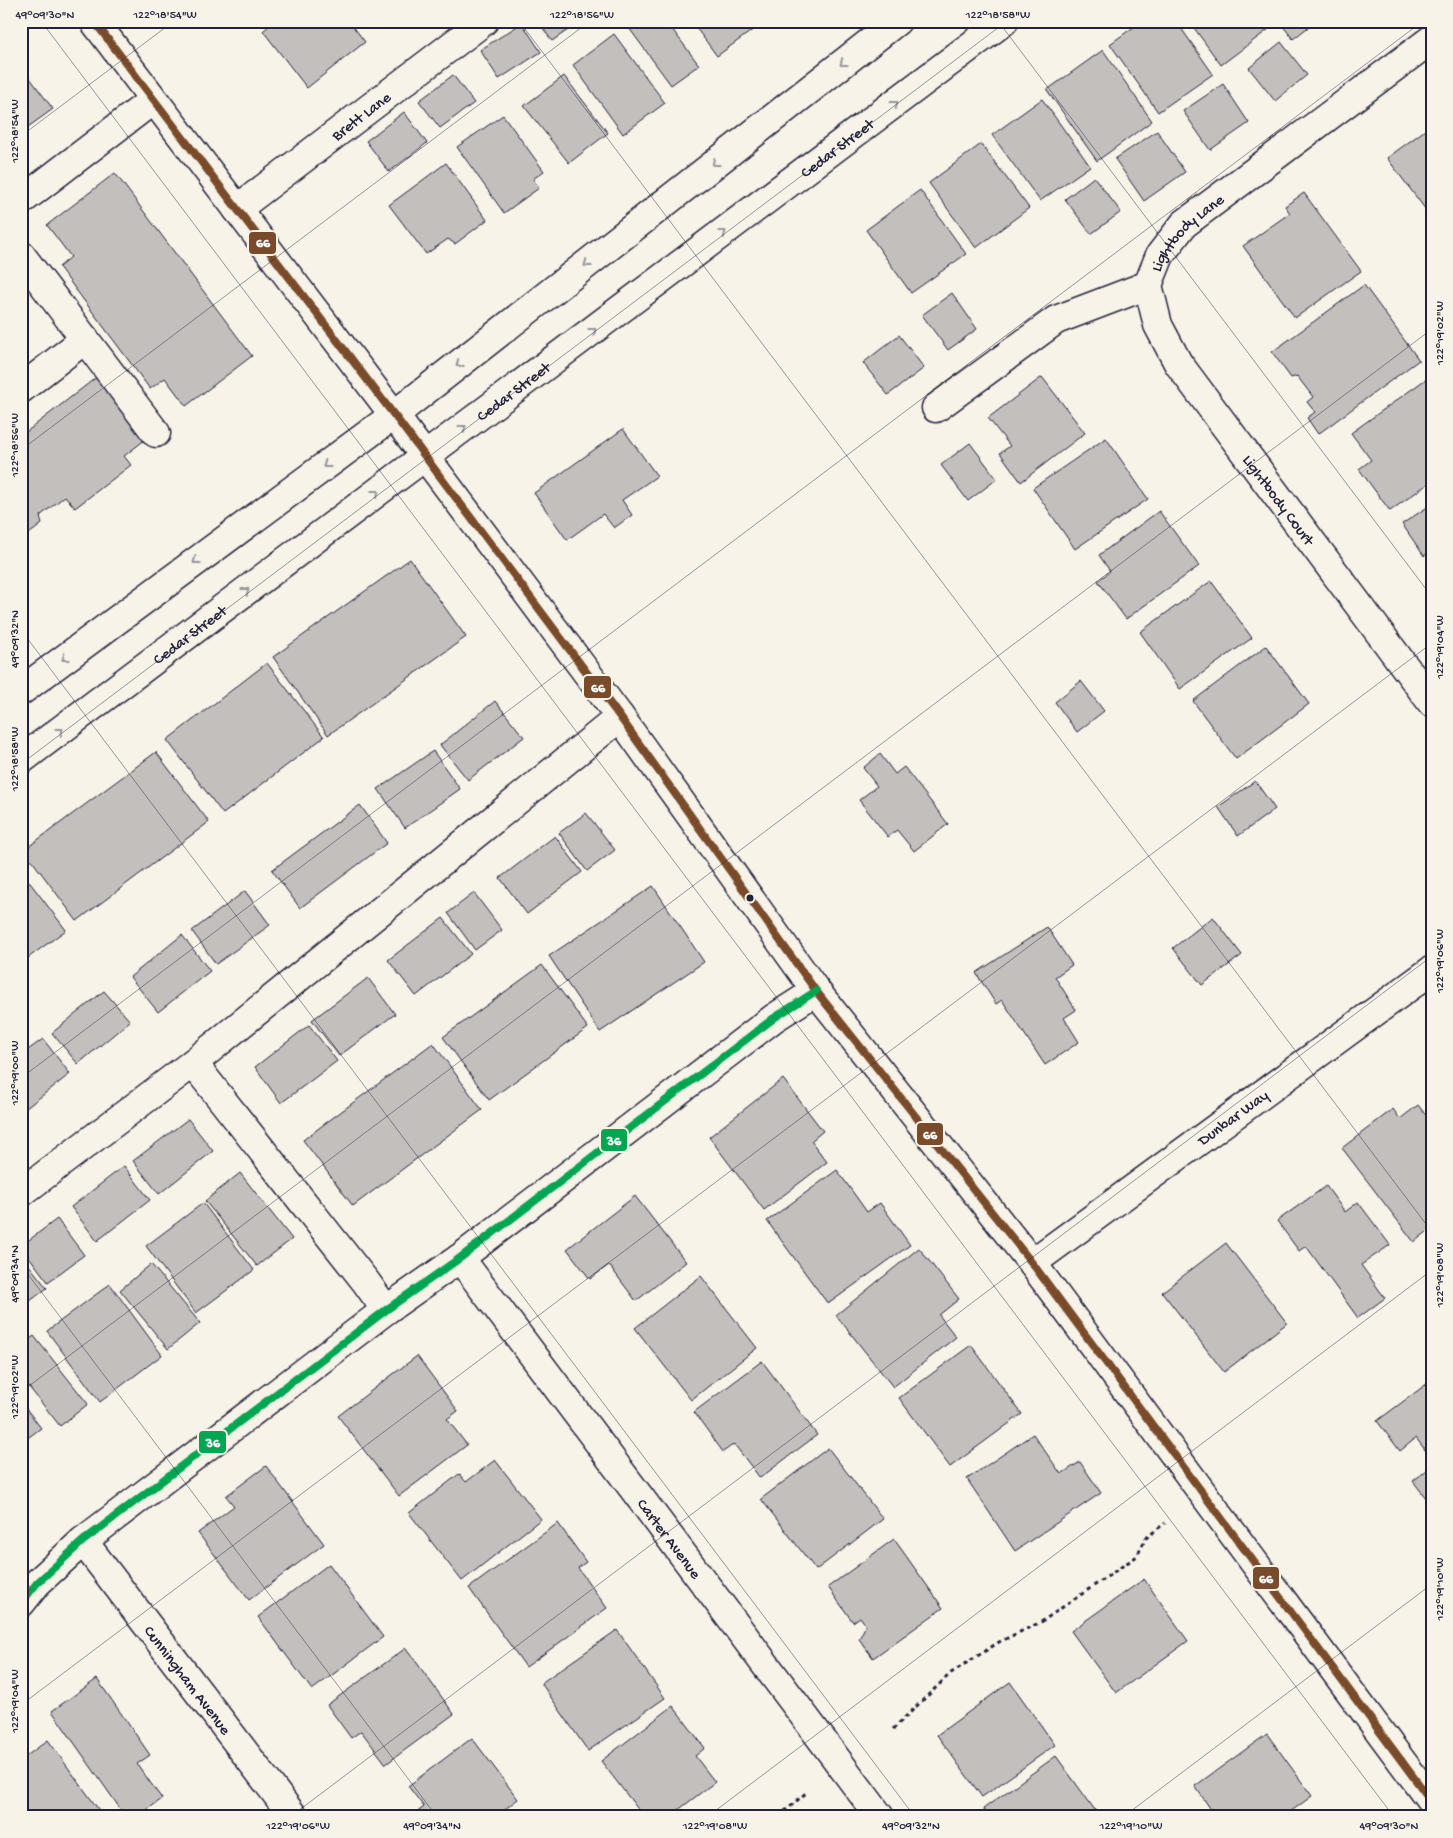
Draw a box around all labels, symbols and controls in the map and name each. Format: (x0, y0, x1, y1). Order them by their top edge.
text: 49°09'30"N (16, 9, 75, 23)
text: 122°18'54"W (132, 9, 197, 23)
text: 122°18'56"W (549, 9, 614, 23)
text: 122°18'58"W (965, 9, 1030, 23)
one-way arrow (840, 58, 849, 66)
street label: Brett Lane (328, 89, 396, 147)
text: 122°18'54"W (9, 99, 23, 164)
one-way arrow (889, 101, 898, 109)
street label: Cedar Street (798, 115, 880, 184)
one-way arrow (712, 158, 721, 166)
street label: Lightbody Lane (1148, 191, 1229, 275)
one-way arrow (717, 230, 727, 239)
line badge: 66 (248, 231, 277, 255)
text: 66 (256, 236, 271, 253)
one-way arrow (584, 258, 593, 266)
text: 122°19'02"W (1434, 301, 1448, 366)
one-way arrow (587, 328, 596, 336)
one-way arrow (456, 358, 465, 366)
street label: Cedar Street (474, 359, 556, 427)
text: 122°18'56"W (9, 413, 23, 478)
one-way arrow (457, 425, 467, 434)
street label: Lightbody Court (1237, 452, 1318, 551)
one-way arrow (323, 459, 332, 467)
one-way arrow (370, 491, 379, 499)
one-way arrow (193, 556, 202, 564)
one-way arrow (240, 588, 250, 597)
street label: Cedar Street (150, 602, 233, 670)
text: 49°09'32"N (9, 610, 23, 668)
text: 122°19'04"W (1434, 615, 1448, 680)
one-way arrow (61, 652, 71, 661)
line badge: 66 (583, 675, 612, 699)
text: 66 (591, 681, 606, 698)
text: 122°18'58"W (9, 727, 23, 792)
one-way arrow (54, 728, 63, 736)
unlabelled marker (745, 893, 755, 903)
text: 122°19'06"W (1434, 929, 1448, 994)
text: 122°19'00"W (9, 1041, 23, 1106)
street label: Dunbar Way (1194, 1087, 1273, 1152)
line badge: 66 (916, 1122, 944, 1146)
line badge: 36 (600, 1128, 628, 1152)
text: 66 (923, 1128, 938, 1145)
text: 36 (606, 1134, 622, 1151)
text: 122°19'08"W (1434, 1243, 1448, 1308)
text: 49°09'34"N (9, 1245, 23, 1303)
text: 122°19'02"W (9, 1355, 23, 1420)
line badge: 36 (198, 1430, 227, 1454)
text: 36 (205, 1436, 221, 1453)
street label: Carter Avenue (631, 1496, 704, 1584)
text: 122°19'10"W (1434, 1558, 1448, 1621)
line badge: 66 (1252, 1566, 1280, 1590)
text: 66 (1259, 1572, 1274, 1589)
street label: Cunningham Avenue (138, 1623, 234, 1740)
text: 122°19'04"W (9, 1669, 23, 1734)
text: 122°19'06"W (265, 1820, 330, 1834)
text: 49°09'34"N (403, 1820, 461, 1834)
text: 122°19'08"W (682, 1820, 747, 1834)
text: 49°09'32"N (882, 1820, 940, 1834)
text: 122°19'10"W (1099, 1820, 1162, 1834)
text: 49°09'30"N (1360, 1820, 1419, 1834)

